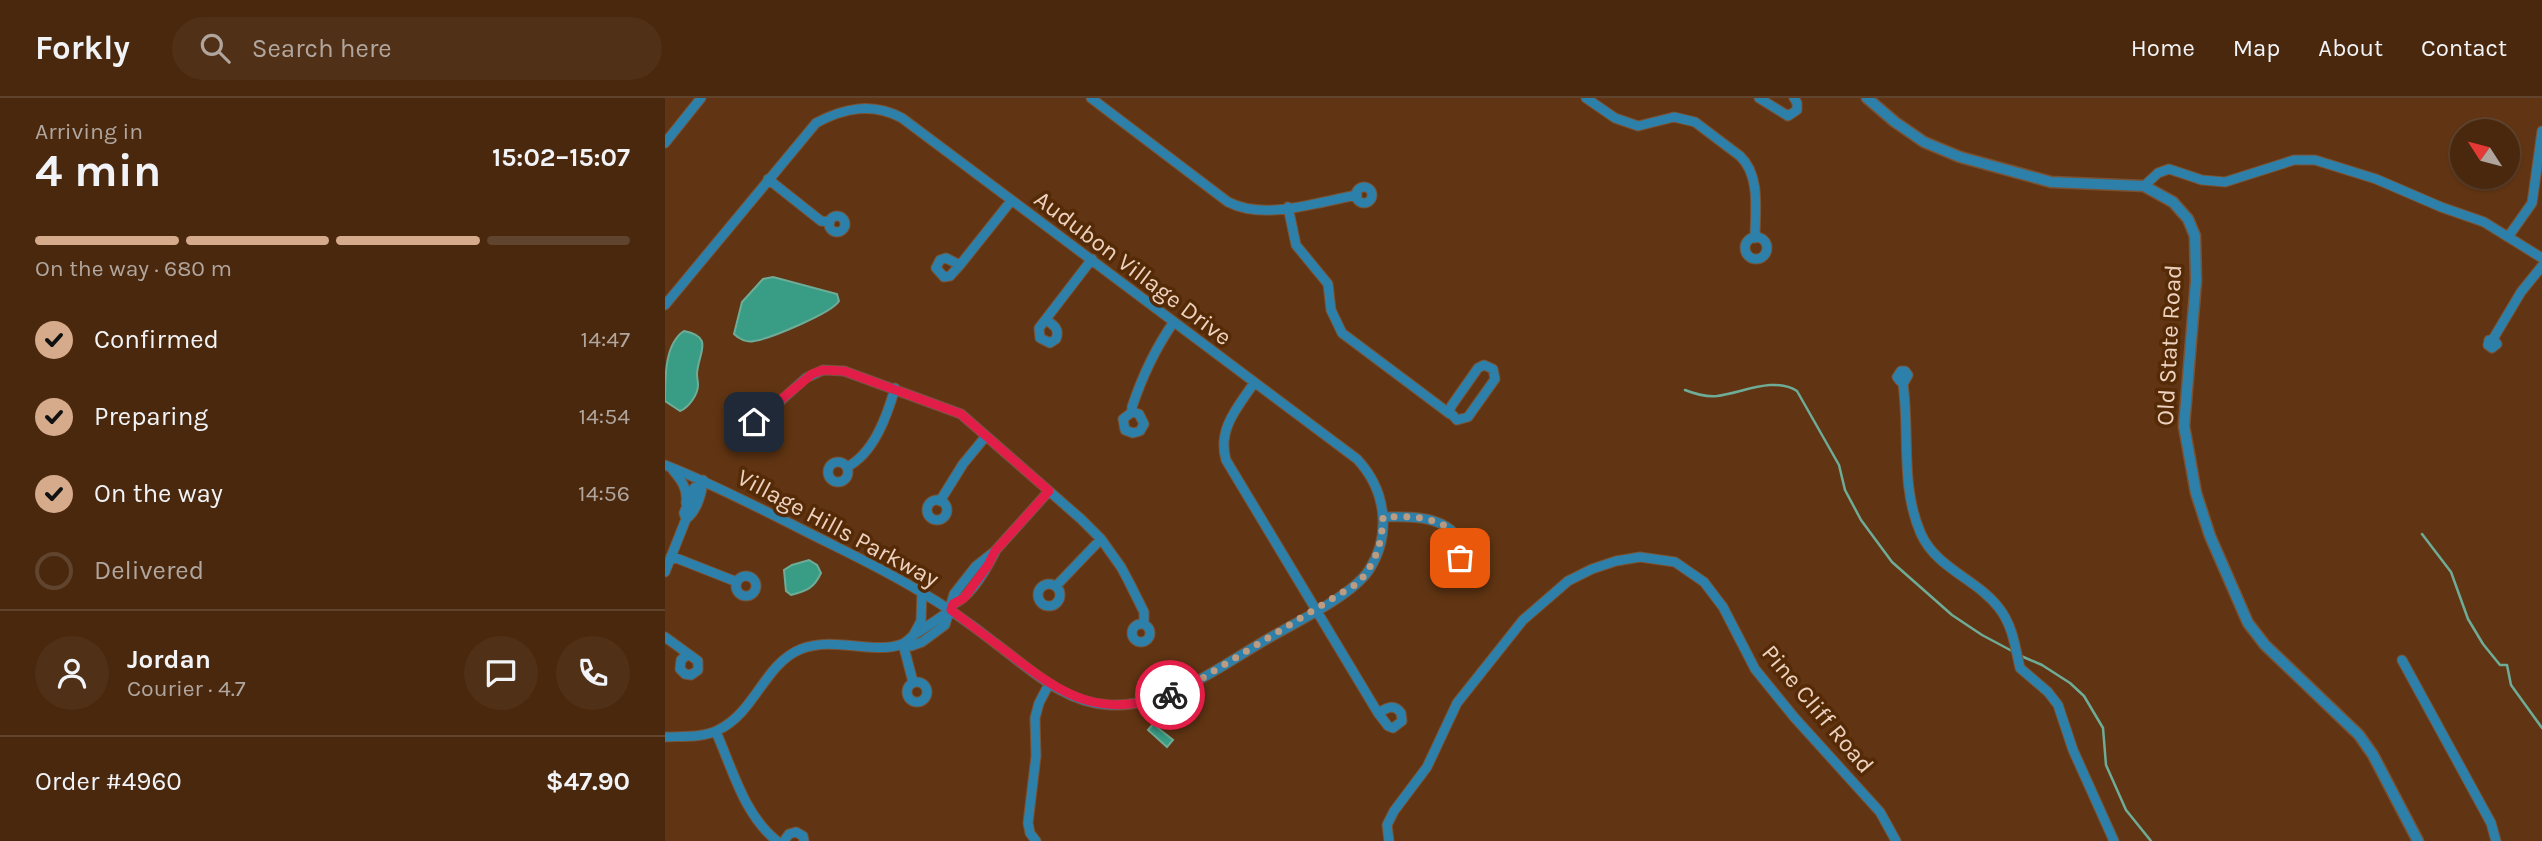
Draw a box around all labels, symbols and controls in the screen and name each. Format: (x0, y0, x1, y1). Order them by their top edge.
search box (172, 17, 662, 80)
text: Forkly (35, 29, 130, 67)
icon: search (196, 29, 234, 67)
text: Search here (252, 33, 392, 64)
text: Home (2131, 34, 2195, 62)
text: Map (2233, 34, 2280, 62)
text: About (2318, 34, 2383, 62)
text: Contact (2421, 34, 2507, 62)
text: Arriving in (35, 118, 143, 145)
north arrow (2450, 119, 2520, 189)
map controls (2450, 119, 2520, 189)
text: 15:02–15:07 (492, 142, 630, 173)
text: 4 min (35, 144, 161, 198)
street label: Audubon Village Drive (1029, 185, 1237, 351)
text: On the way · 680 m (35, 255, 232, 282)
street label: Old State Road (2151, 264, 2187, 426)
icon: check (35, 321, 73, 359)
text: Confirmed (94, 324, 219, 355)
text: 14:47 (581, 326, 630, 353)
pin (724, 392, 784, 452)
icon: check (35, 398, 73, 436)
text: Preparing (94, 401, 208, 432)
text: 14:54 (578, 403, 630, 430)
icon: home (735, 403, 773, 441)
street label: Village Hills Parkway (732, 463, 944, 593)
icon: check (35, 475, 73, 513)
text: On the way (94, 478, 223, 509)
text: 14:56 (578, 480, 630, 507)
pin (1430, 528, 1490, 588)
icon: bag (1441, 539, 1479, 577)
text: Delivered (94, 555, 204, 586)
button: person (35, 636, 109, 710)
button: chat (464, 636, 538, 710)
button: phone (556, 636, 630, 710)
street label: Pine Cliff Road (1756, 639, 1880, 779)
text: Jordan (127, 644, 211, 675)
courier (1135, 660, 1205, 730)
text: Courier · 4.7 (127, 675, 246, 702)
icon: bike (1151, 676, 1189, 714)
text: Order #4960 (35, 766, 182, 797)
text: $47.90 (546, 766, 630, 797)

